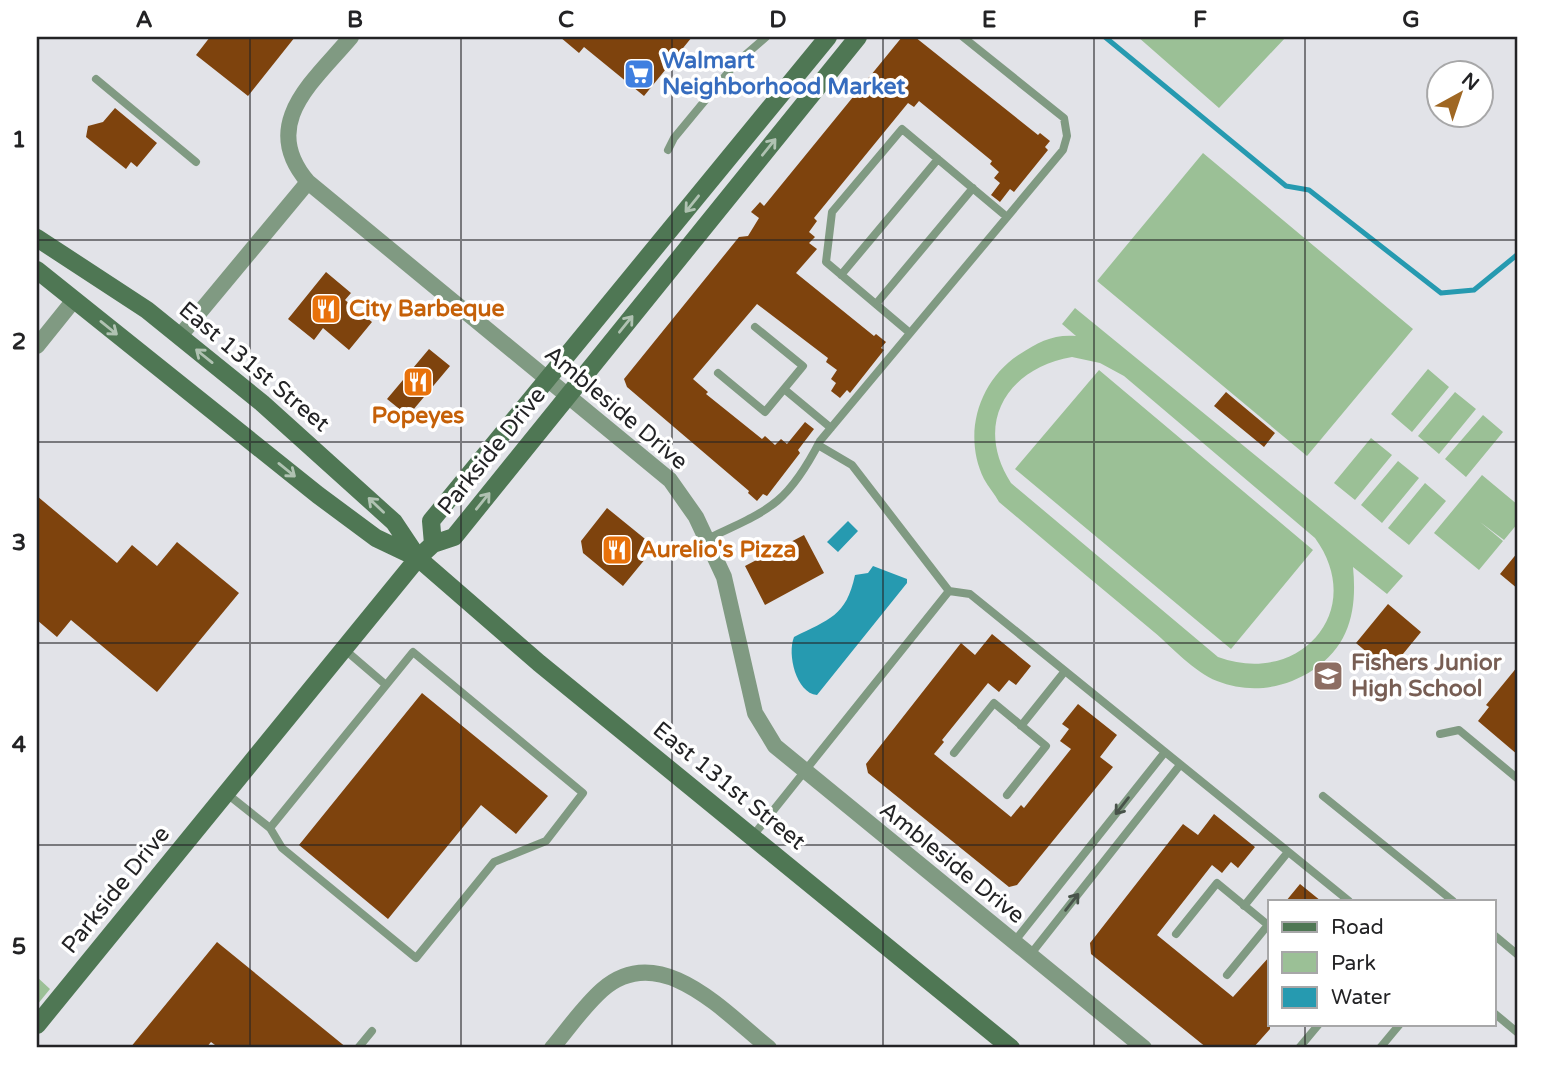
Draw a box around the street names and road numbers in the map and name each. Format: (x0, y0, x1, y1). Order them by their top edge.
street label: East 131st Street (173, 296, 335, 438)
street label: Ambleside Drive (539, 340, 693, 476)
street label: Parkside Drive (432, 382, 552, 520)
street label: East 131st Street (647, 716, 811, 856)
street label: Ambleside Drive (874, 796, 1030, 930)
street label: Parkside Drive (56, 821, 176, 959)

